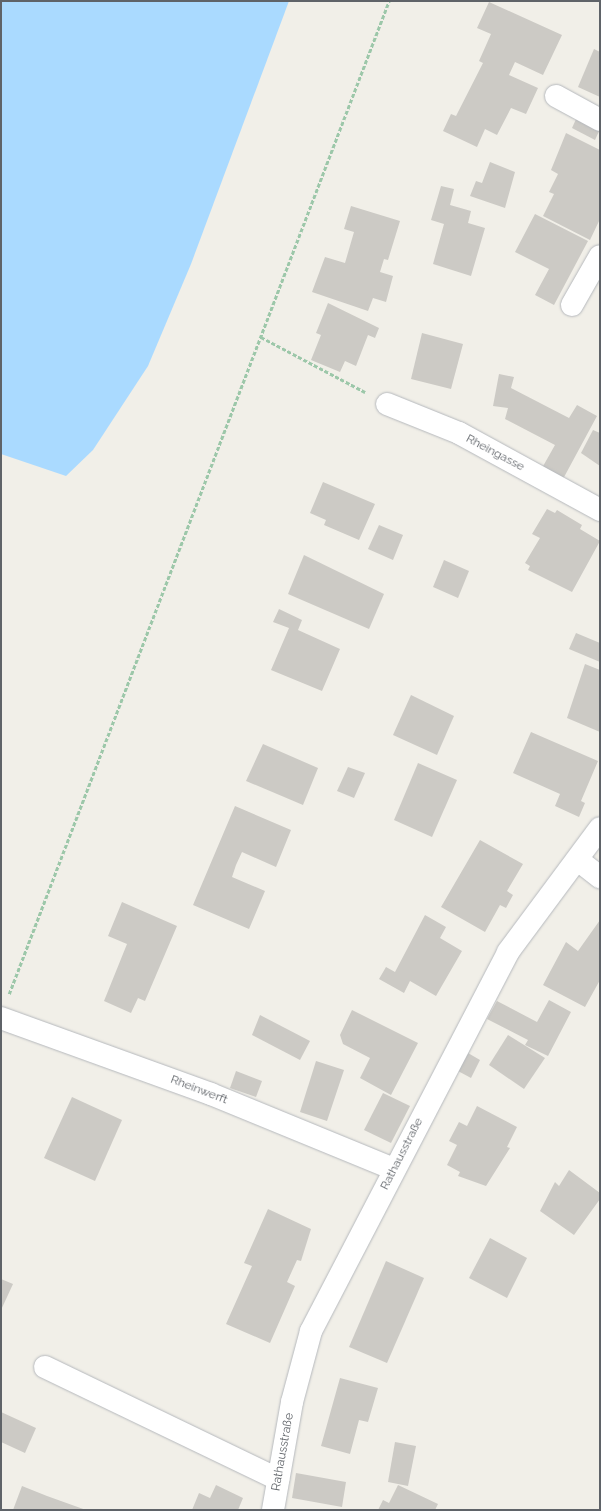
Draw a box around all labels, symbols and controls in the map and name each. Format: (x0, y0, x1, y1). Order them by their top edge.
street label: Rheingasse (463, 432, 527, 474)
street label: Rheinwerft (168, 1073, 230, 1107)
street label: Rathausstraße (378, 1116, 426, 1192)
street label: Rathausstraße (269, 1412, 297, 1492)

